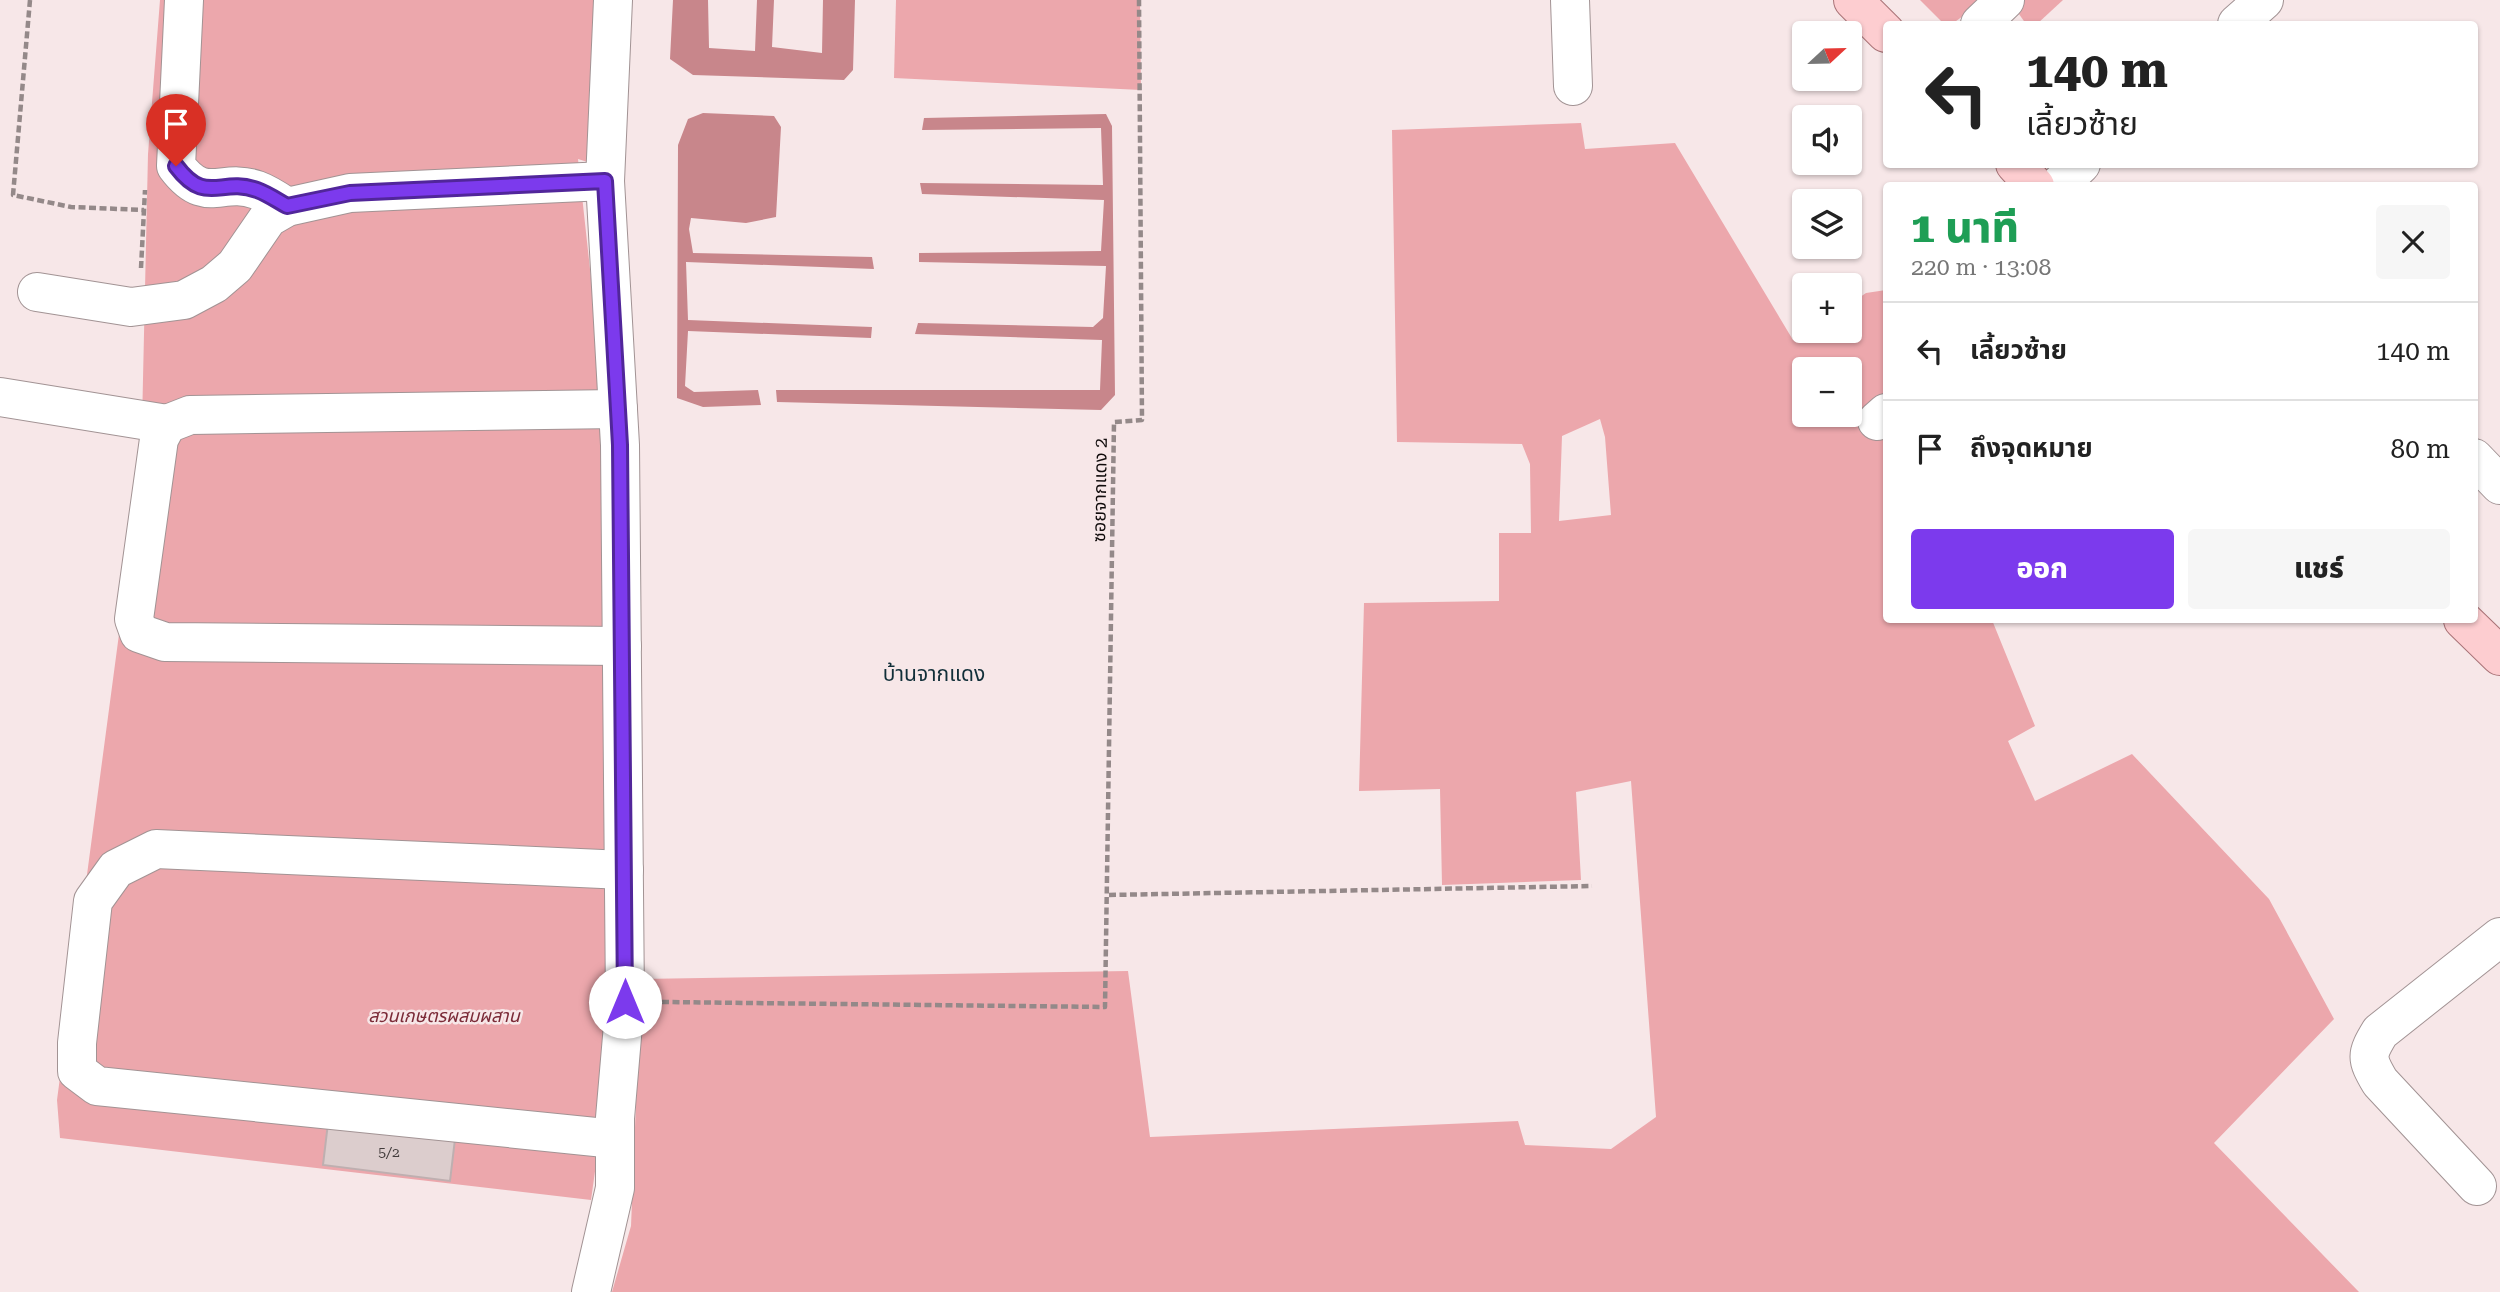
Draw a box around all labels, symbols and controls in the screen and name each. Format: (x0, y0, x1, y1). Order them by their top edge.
north arrow (1792, 21, 1862, 91)
map controls (1792, 21, 1862, 427)
text: 140 m (2026, 42, 2168, 99)
icon: left (1911, 49, 2002, 140)
pin (146, 94, 206, 166)
icon: arrive (157, 105, 195, 143)
button: sound (1792, 105, 1862, 175)
text: เลี้ยวซ้าย (2026, 105, 2138, 143)
button: layers (1792, 189, 1862, 259)
text: 1 นาที (1911, 203, 2019, 252)
button: close (2376, 205, 2450, 279)
text: 220 m · 13:08 (1911, 254, 2051, 281)
button: + (1792, 273, 1862, 343)
icon: left (1911, 332, 1949, 370)
text: เลี้ยวซ้าย (1970, 335, 2067, 365)
text: 140 m (2376, 336, 2450, 366)
button: − (1792, 357, 1862, 427)
icon: arrive (1911, 430, 1949, 468)
text: ถึงจุดหมาย (1970, 433, 2093, 463)
text: 80 m (2391, 434, 2450, 464)
street label: ซอยจากแดง 2 (1088, 438, 1111, 542)
button: ออก (1911, 529, 2174, 609)
button: แชร์ (2188, 529, 2450, 609)
district label: บ้านจากแดง (883, 662, 985, 686)
position arrow (588, 965, 662, 1039)
park label: สวนเกษตรผสมผสาน (368, 1005, 521, 1026)
house number: 5/2 (378, 1144, 400, 1160)

